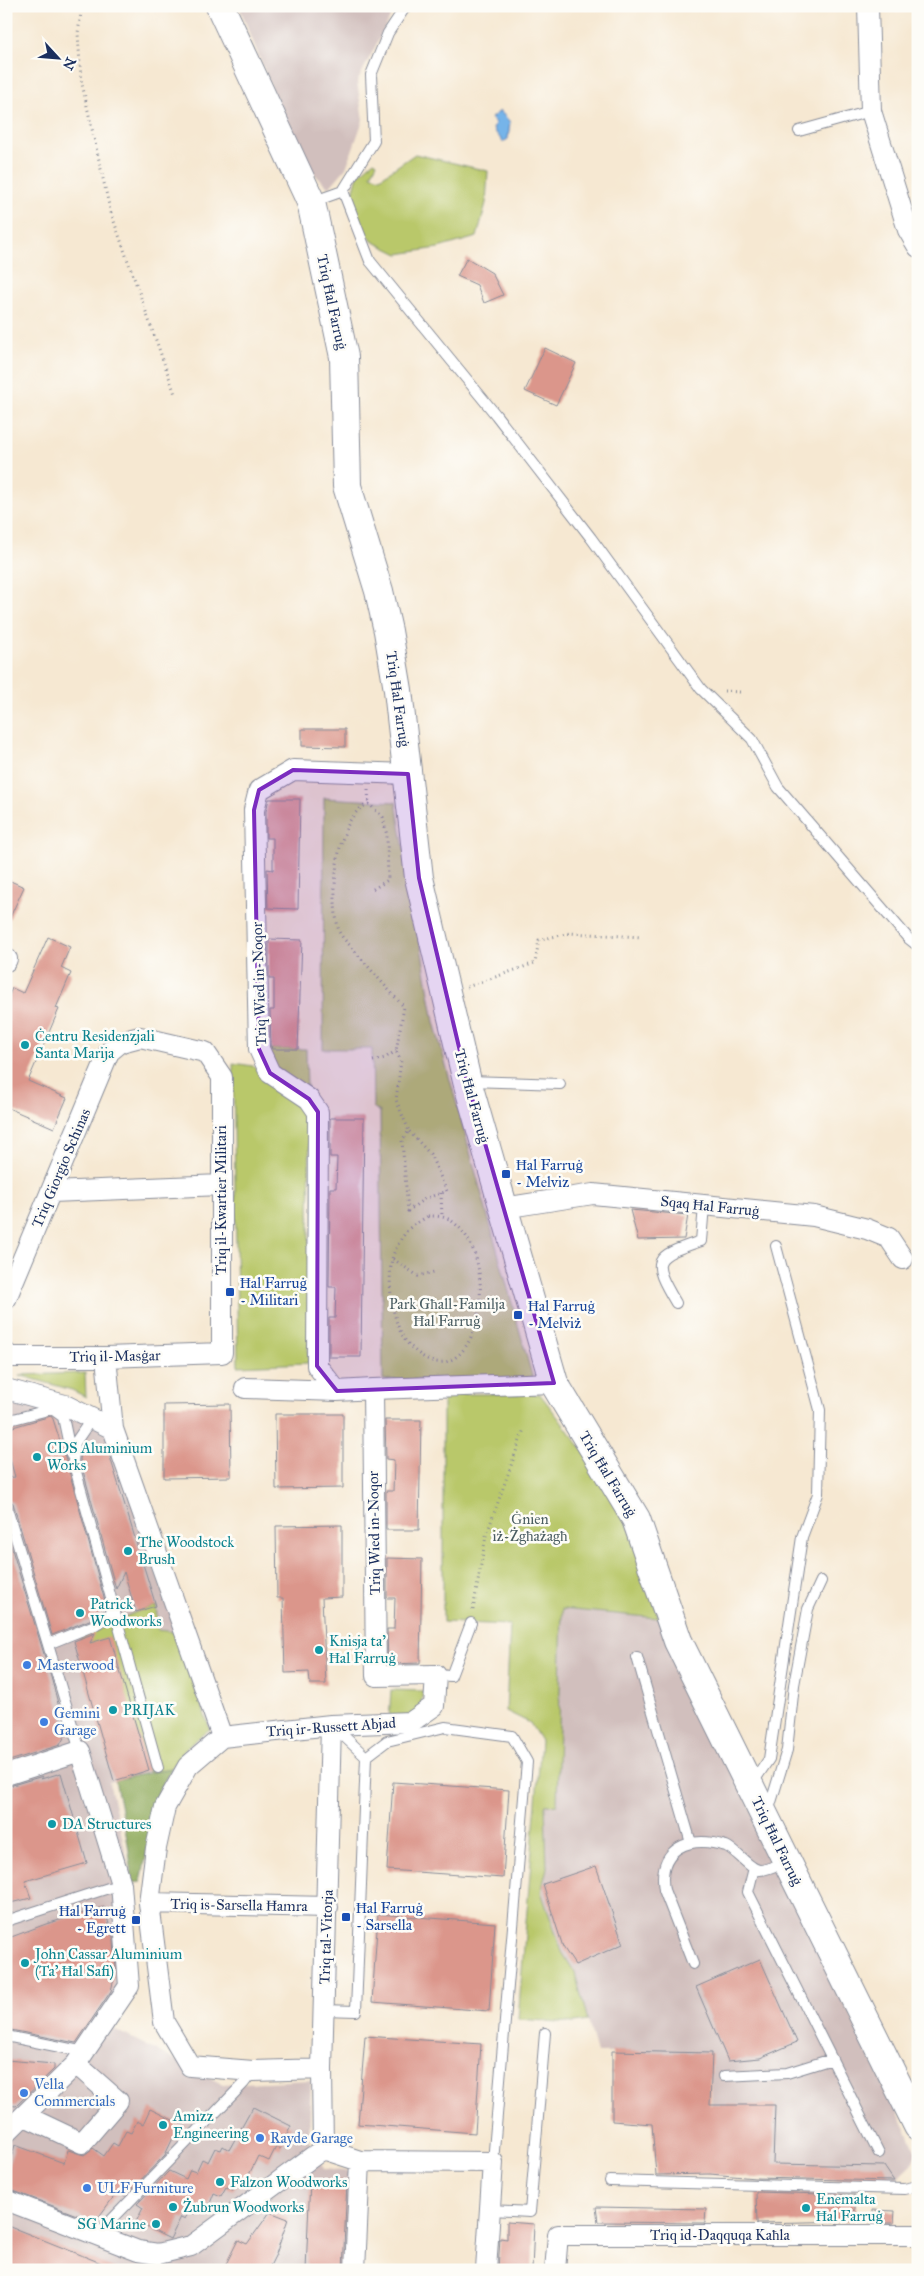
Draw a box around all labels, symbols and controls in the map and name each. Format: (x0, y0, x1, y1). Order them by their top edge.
north arrow (32, 32, 82, 82)
text: N (59, 54, 79, 73)
street label: Triq Ħal Farruġ (312, 253, 351, 352)
street label: Triq Ħal Farruġ (381, 650, 414, 749)
street label: Triq Wied in-Noqor (248, 921, 271, 1046)
place label: Ċentru Residenzjali Santa Marija (35, 1027, 155, 1062)
marker: Ċentru Residenzjali Santa Marija (19, 1039, 31, 1051)
street label: Triq Ħal Farruġ (450, 1047, 493, 1146)
street label: Triq Giorgio Schinas (28, 1106, 95, 1231)
street label: Triq il-Kwartier Militari (212, 1125, 231, 1275)
place label: Ħal Farruġ - Melviz (516, 1156, 584, 1191)
marker: Ħal Farruġ - Melviz (500, 1168, 512, 1180)
street label: Sqaq Ħal Farruġ (659, 1192, 761, 1221)
place label: Ħal Farruġ - Militari (240, 1274, 308, 1309)
marker: Ħal Farruġ - Militari (224, 1286, 236, 1298)
park label: Park Għall-Familja Ħal Farruġ (389, 1295, 506, 1330)
place label: Ħal Farruġ - Melviż (528, 1297, 596, 1332)
marker: Ħal Farruġ - Melviż (512, 1309, 524, 1321)
street label: Triq il-Masġar (69, 1346, 161, 1367)
street label: Triq Ħal Farruġ (574, 1428, 641, 1521)
place label: CDS Aluminium Works (47, 1439, 153, 1474)
marker: CDS Aluminium Works (31, 1451, 43, 1463)
street label: Triq Wied in-Noqor (364, 1470, 385, 1595)
park label: Ġnien iż-Żgħażagħ (492, 1510, 568, 1545)
place label: The Woodstock Brush (138, 1533, 234, 1568)
marker: The Woodstock Brush (122, 1545, 134, 1557)
place label: Patrick Woodworks (90, 1595, 162, 1630)
marker: Patrick Woodworks (74, 1607, 86, 1619)
place label: Knisja ta' Ħal Farruġ (329, 1632, 397, 1667)
marker: Knisja ta' Ħal Farruġ (313, 1644, 325, 1656)
place label: Masterwood (37, 1656, 115, 1674)
marker: Masterwood (21, 1659, 33, 1671)
place label: PRIJAK (123, 1701, 176, 1720)
place label: Gemini Garage (54, 1704, 100, 1739)
marker: PRIJAK (107, 1704, 119, 1716)
street label: Triq ir-Russett Abjad (265, 1713, 397, 1742)
marker: Gemini Garage (38, 1716, 50, 1728)
street label: Triq Ħal Farruġ (747, 1793, 807, 1889)
place label: DA Structures (62, 1815, 151, 1833)
marker: DA Structures (46, 1818, 58, 1830)
street label: Triq tal-Vitorja (315, 1889, 338, 1985)
street label: Triq is-Sarsella Ħamra (170, 1895, 309, 1916)
place label: Ħal Farruġ - Sarsella (356, 1899, 424, 1934)
place label: Ħal Farruġ - Egrett (59, 1902, 127, 1937)
marker: Ħal Farruġ - Sarsella (340, 1911, 352, 1923)
marker: Ħal Farruġ - Egrett (130, 1914, 142, 1926)
place label: John Cassar Aluminium (Ta' Ħal Safi) (33, 1945, 183, 1981)
marker: John Cassar Aluminium (Ta' Ħal Safi) (19, 1957, 31, 1969)
place label: Vella Commercials (33, 2075, 115, 2110)
marker: Vella Commercials (18, 2087, 30, 2099)
place label: Amizz Engineering (172, 2107, 249, 2142)
marker: Amizz Engineering (157, 2119, 169, 2131)
place label: Rayde Garage (270, 2129, 353, 2147)
marker: Rayde Garage (254, 2132, 266, 2144)
place label: Falzon Woodworks (230, 2173, 348, 2191)
marker: Falzon Woodworks (214, 2176, 226, 2188)
place label: ULF Furniture (97, 2179, 193, 2197)
marker: ULF Furniture (81, 2182, 93, 2194)
place label: Enemalta Ħal Farruġ (816, 2190, 884, 2225)
place label: Żubrun Woodworks (183, 2198, 304, 2216)
marker: Żubrun Woodworks (167, 2201, 179, 2213)
marker: Enemalta Ħal Farruġ (800, 2202, 812, 2214)
place label: SG Marine (77, 2215, 146, 2233)
marker: SG Marine (150, 2218, 162, 2230)
street label: Triq id-Daqquqa Kaħla (650, 2226, 791, 2245)

